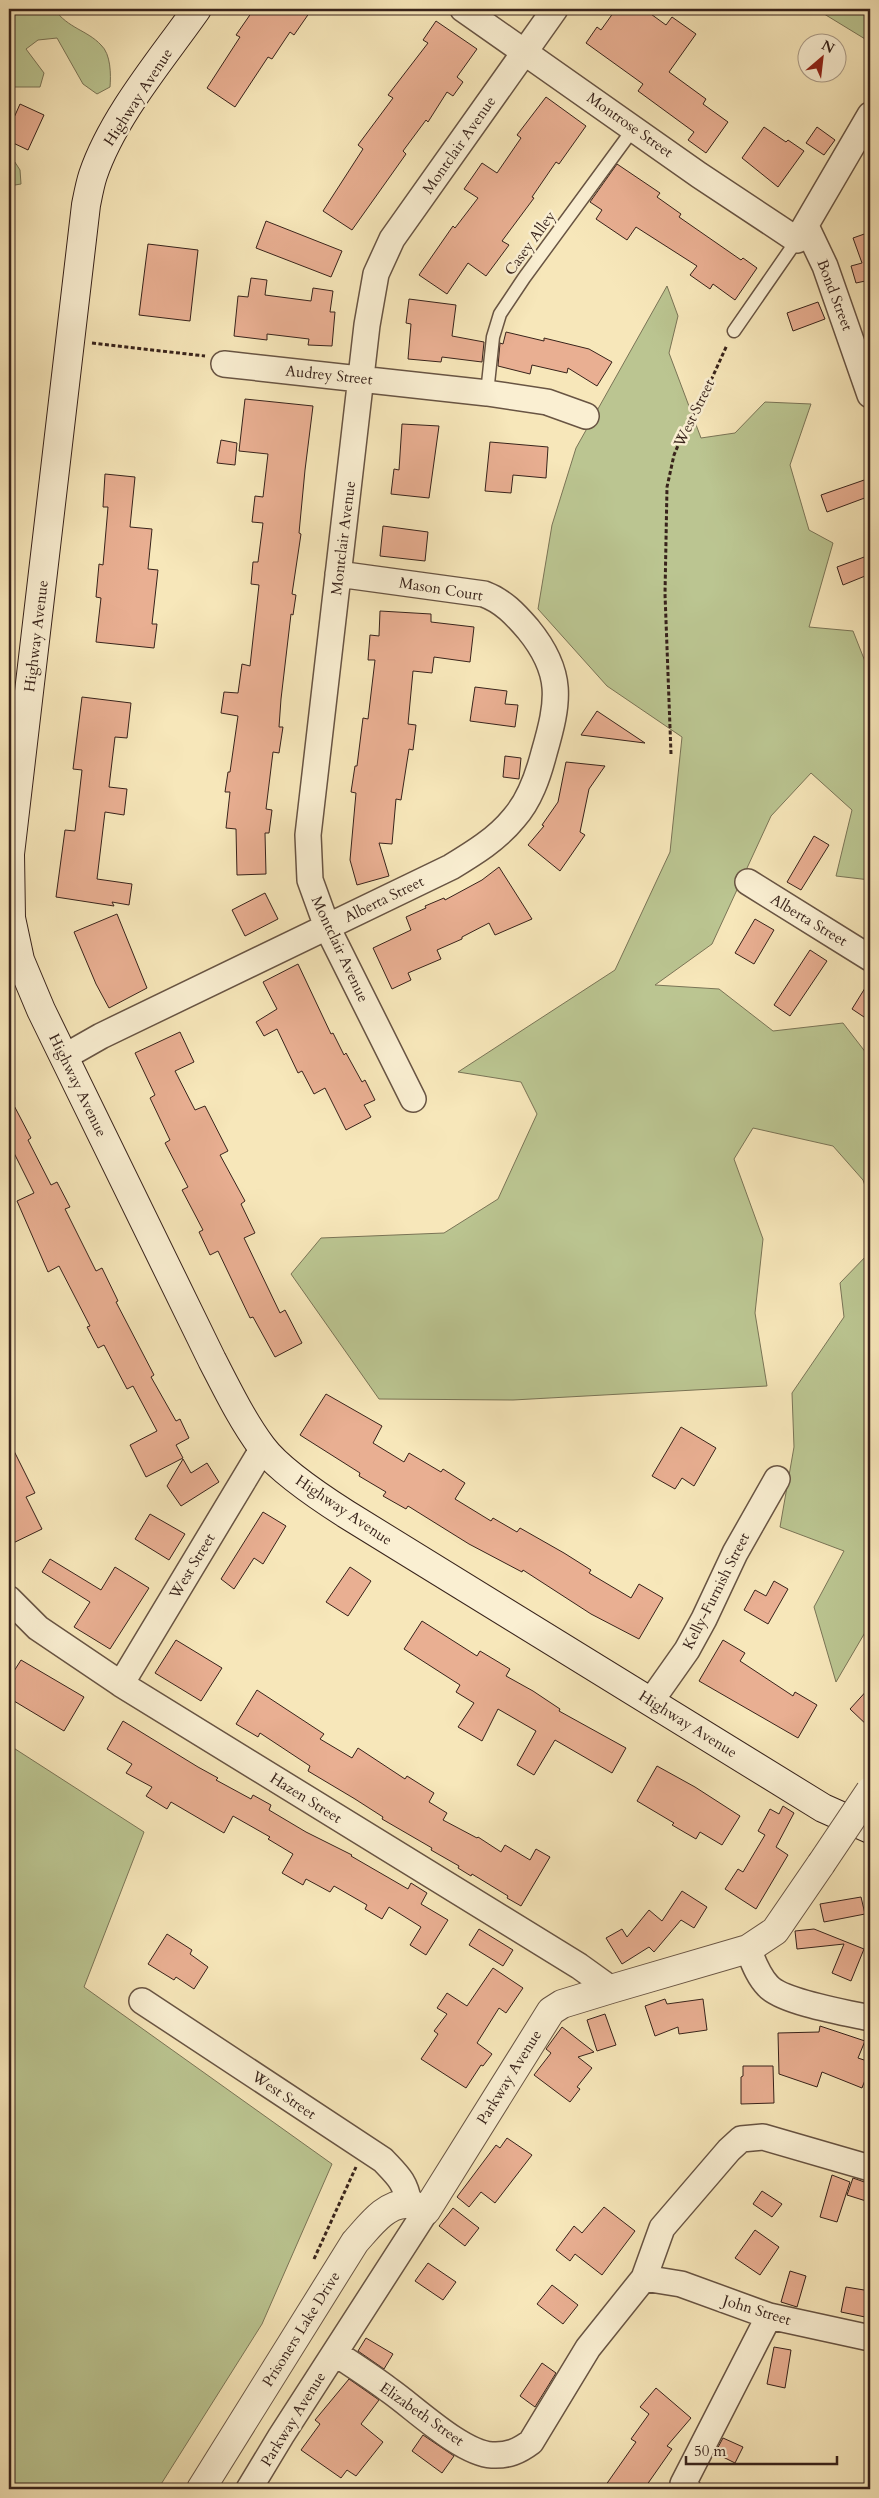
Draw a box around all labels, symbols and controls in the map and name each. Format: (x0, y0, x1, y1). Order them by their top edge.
north arrow (796, 32, 846, 82)
text: N (818, 36, 838, 58)
street label: Highway Avenue (99, 44, 177, 150)
street label: Montrose Street (583, 88, 677, 162)
street label: Montclair Avenue (418, 92, 500, 198)
street label: Casey Alley (500, 207, 560, 279)
street label: Bond Street (812, 256, 858, 334)
street label: Audrey Street (285, 360, 374, 390)
street label: West Street (669, 375, 719, 451)
street label: Montclair Avenue (326, 480, 360, 596)
street label: Mason Court (398, 573, 484, 606)
street label: Highway Avenue (19, 579, 53, 693)
street label: Alberta Street (341, 871, 427, 927)
street label: Alberta Street (767, 889, 851, 951)
street label: Montclair Avenue (307, 893, 373, 1006)
street label: Highway Avenue (44, 1030, 112, 1140)
street label: Highway Avenue (292, 1470, 396, 1550)
street label: West Street (164, 1529, 220, 1603)
street label: Kelly-Furnish Street (678, 1529, 754, 1653)
street label: Highway Avenue (635, 1686, 741, 1762)
street label: Hazen Street (266, 1768, 346, 1828)
street label: Parkway Avenue (472, 2026, 546, 2128)
street label: West Street (247, 2066, 320, 2124)
street label: Prisoners Lake Drive (257, 2267, 345, 2390)
street label: John Street (719, 2290, 794, 2330)
street label: Parkway Avenue (256, 2368, 330, 2470)
street label: Elizabeth Street (376, 2378, 468, 2451)
scale bar (686, 2433, 838, 2465)
text: 50 m (694, 2441, 726, 2461)

